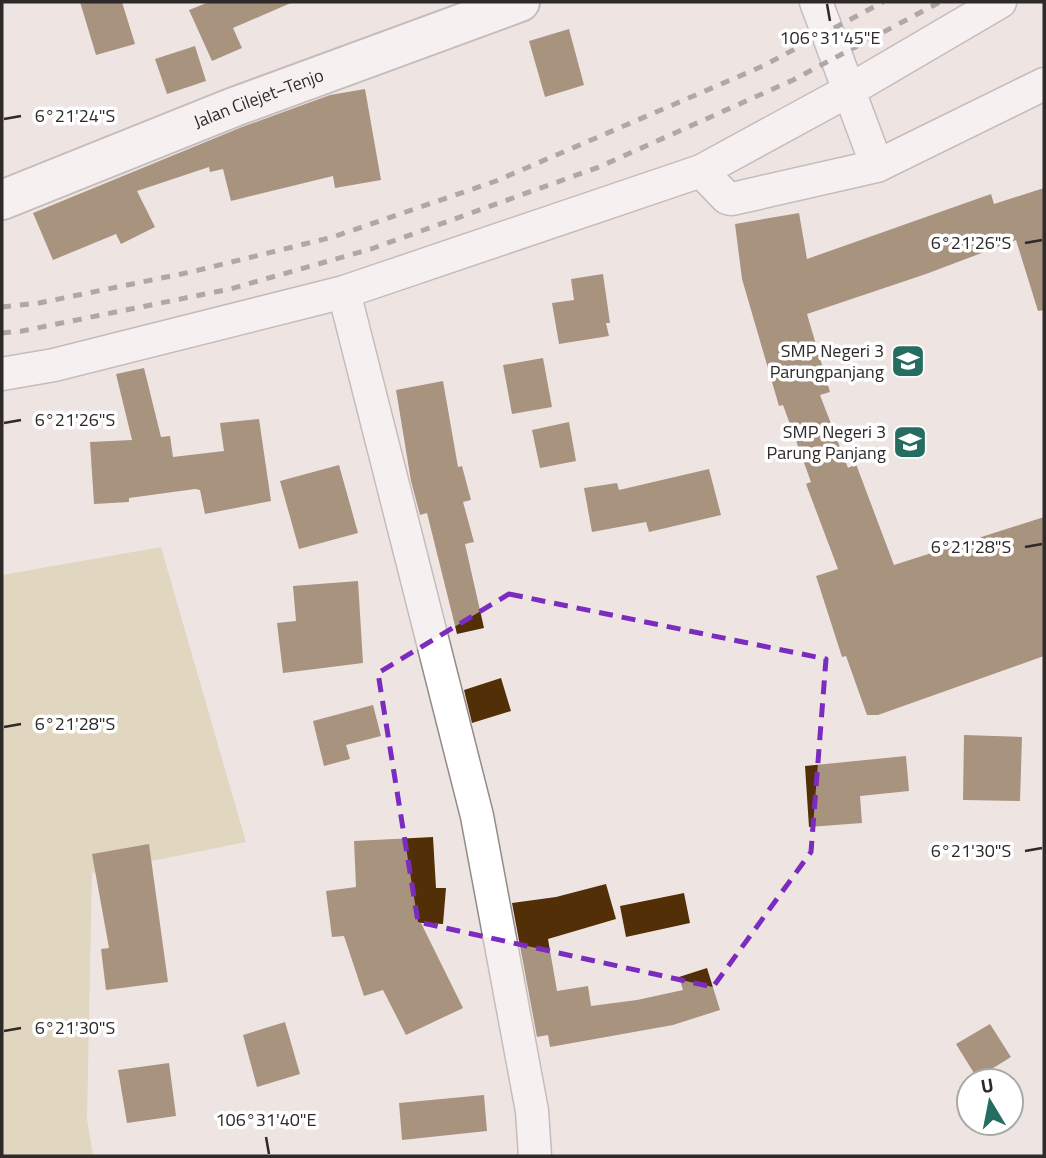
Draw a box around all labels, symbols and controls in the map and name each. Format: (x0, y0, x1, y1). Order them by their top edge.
text: 106°31'45"E (779, 24, 881, 51)
street label: Jalan Cilejet–Tenjo (189, 61, 327, 135)
text: 6°21'24"S (35, 102, 115, 129)
text: 6°21'26"S (931, 229, 1011, 256)
place label: SMP Negeri 3 Parungpanjang (770, 337, 884, 385)
school or university icon: SMP Negeri 3 Parungpanjang (889, 342, 927, 380)
text: 6°21'26"S (35, 406, 115, 433)
place label: SMP Negeri 3 Parung Panjang (767, 418, 886, 466)
school or university icon: SMP Negeri 3 Parung Panjang (891, 423, 929, 461)
text: 6°21'28"S (931, 533, 1011, 560)
text: 6°21'28"S (35, 710, 115, 737)
text: 6°21'30"S (931, 837, 1011, 864)
text: 6°21'30"S (35, 1014, 115, 1041)
north arrow (955, 1067, 1025, 1137)
text: U (978, 1069, 996, 1100)
text: 106°31'40"E (215, 1106, 317, 1133)

